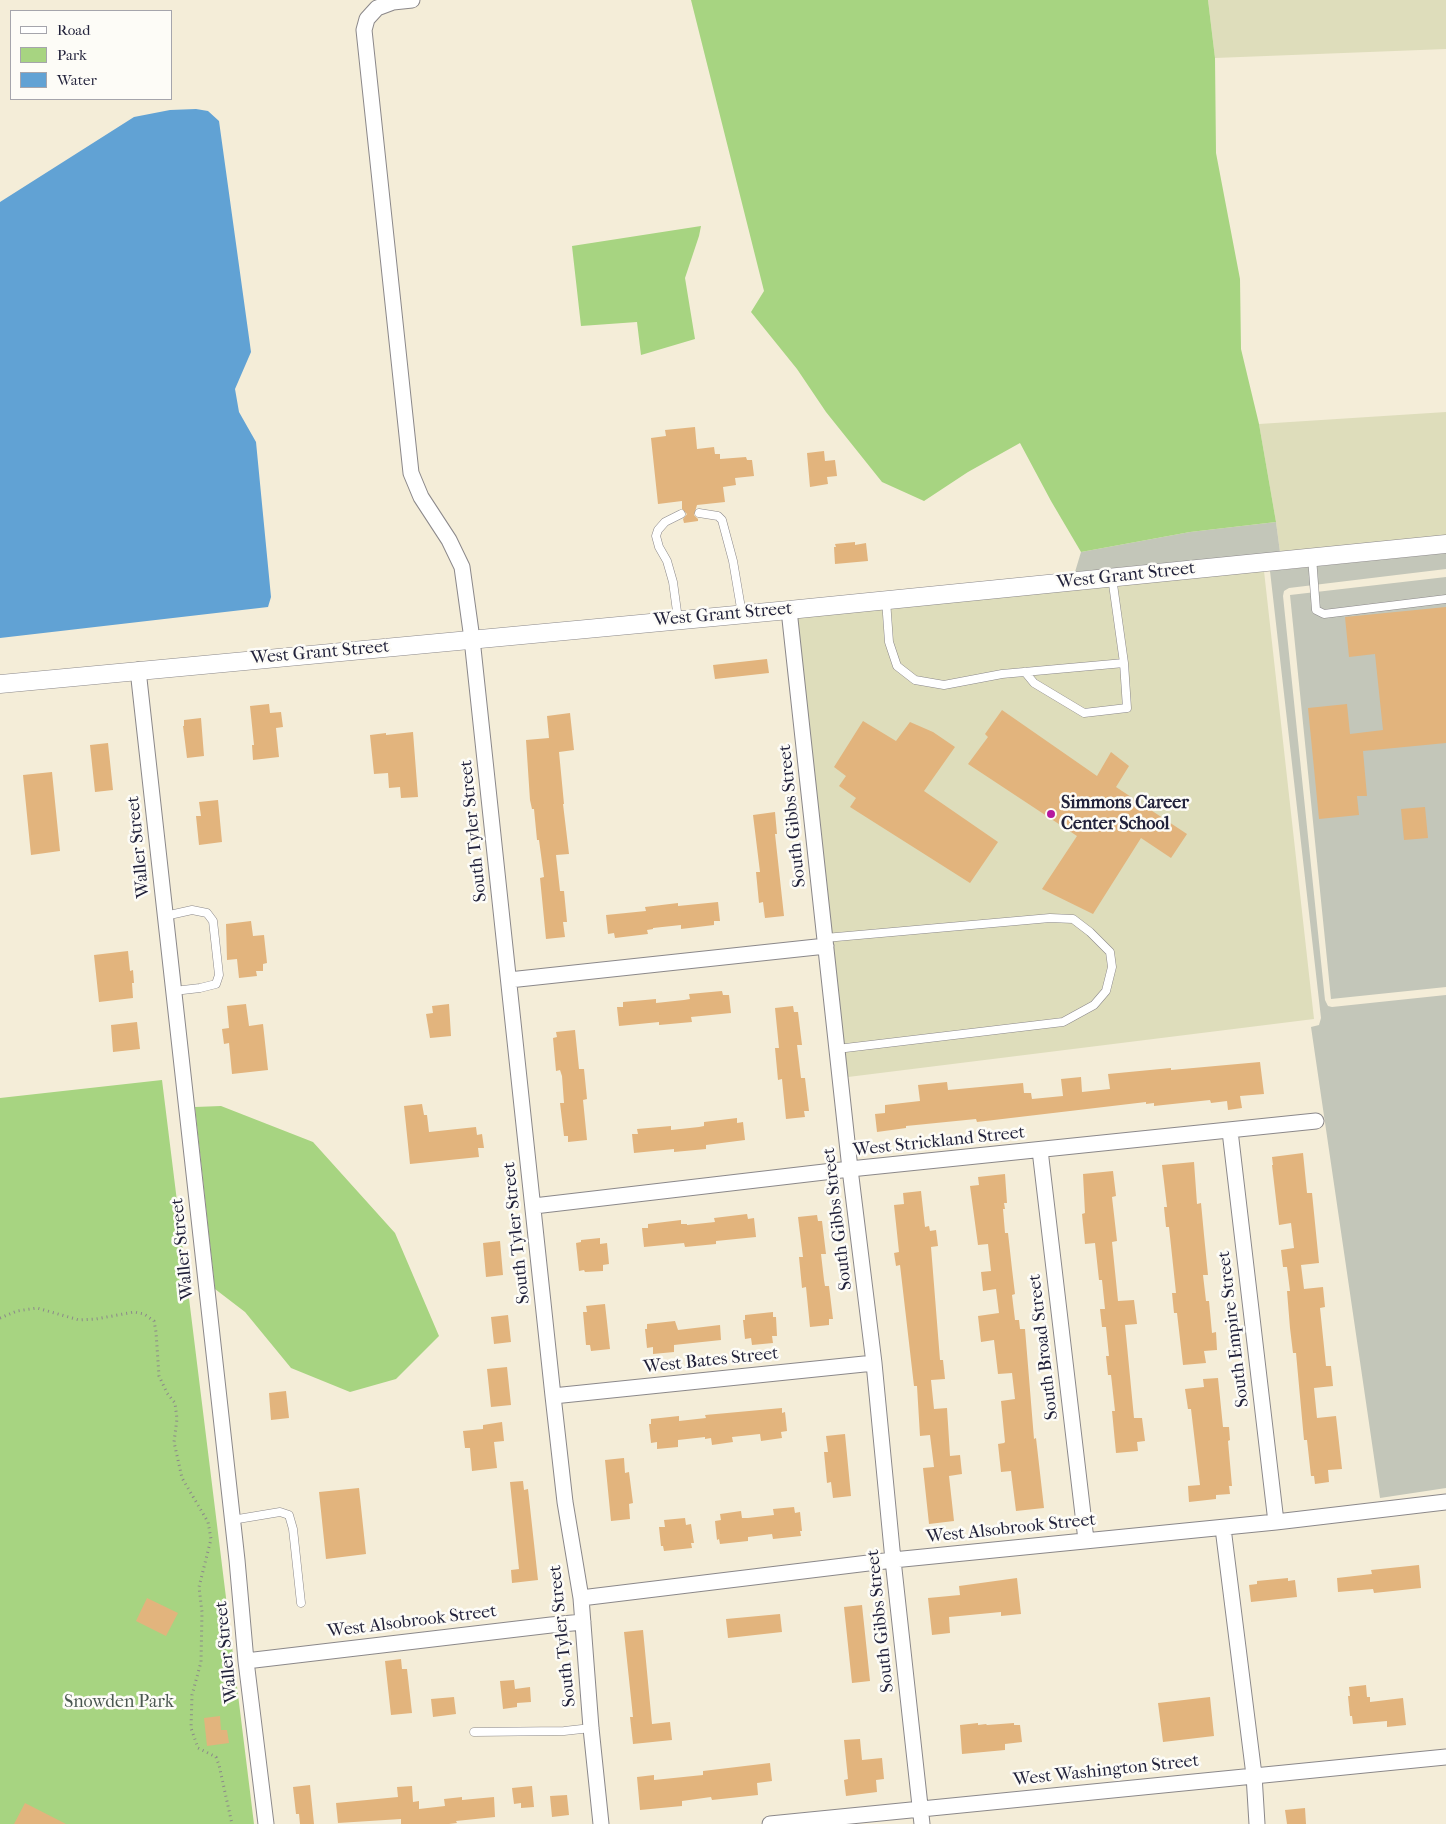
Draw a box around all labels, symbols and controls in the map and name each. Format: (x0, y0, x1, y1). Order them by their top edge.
legend (10, 10, 172, 100)
text: Road (57, 21, 90, 39)
text: Park (57, 46, 87, 64)
text: Water (57, 71, 97, 89)
street label: West Grant Street (1056, 558, 1196, 594)
street label: West Grant Street (653, 598, 793, 632)
street label: West Grant Street (250, 636, 390, 670)
street label: South Gibbs Street (775, 744, 811, 888)
street label: South Tyler Street (456, 759, 492, 903)
place label: Simmons Career Center School (1061, 793, 1189, 836)
street label: Waller Street (123, 795, 155, 899)
marker: Simmons Career Center School (1045, 808, 1057, 820)
street label: West Strickland Street (852, 1122, 1026, 1162)
street label: South Gibbs Street (819, 1146, 857, 1292)
street label: South Tyler Street (499, 1161, 535, 1305)
street label: Waller Street (167, 1197, 199, 1301)
street label: South Empire Street (1214, 1249, 1254, 1409)
street label: South Broad Street (1024, 1273, 1064, 1421)
street label: West Bates Street (642, 1343, 780, 1379)
street label: West Alsobrook Street (925, 1509, 1097, 1549)
street label: South Gibbs Street (863, 1549, 899, 1693)
street label: South Tyler Street (545, 1564, 581, 1708)
street label: Waller Street (211, 1600, 243, 1704)
street label: West Alsobrook Street (326, 1601, 498, 1643)
park label: Snowden Park (64, 1692, 174, 1714)
street label: West Washington Street (1012, 1751, 1200, 1791)

